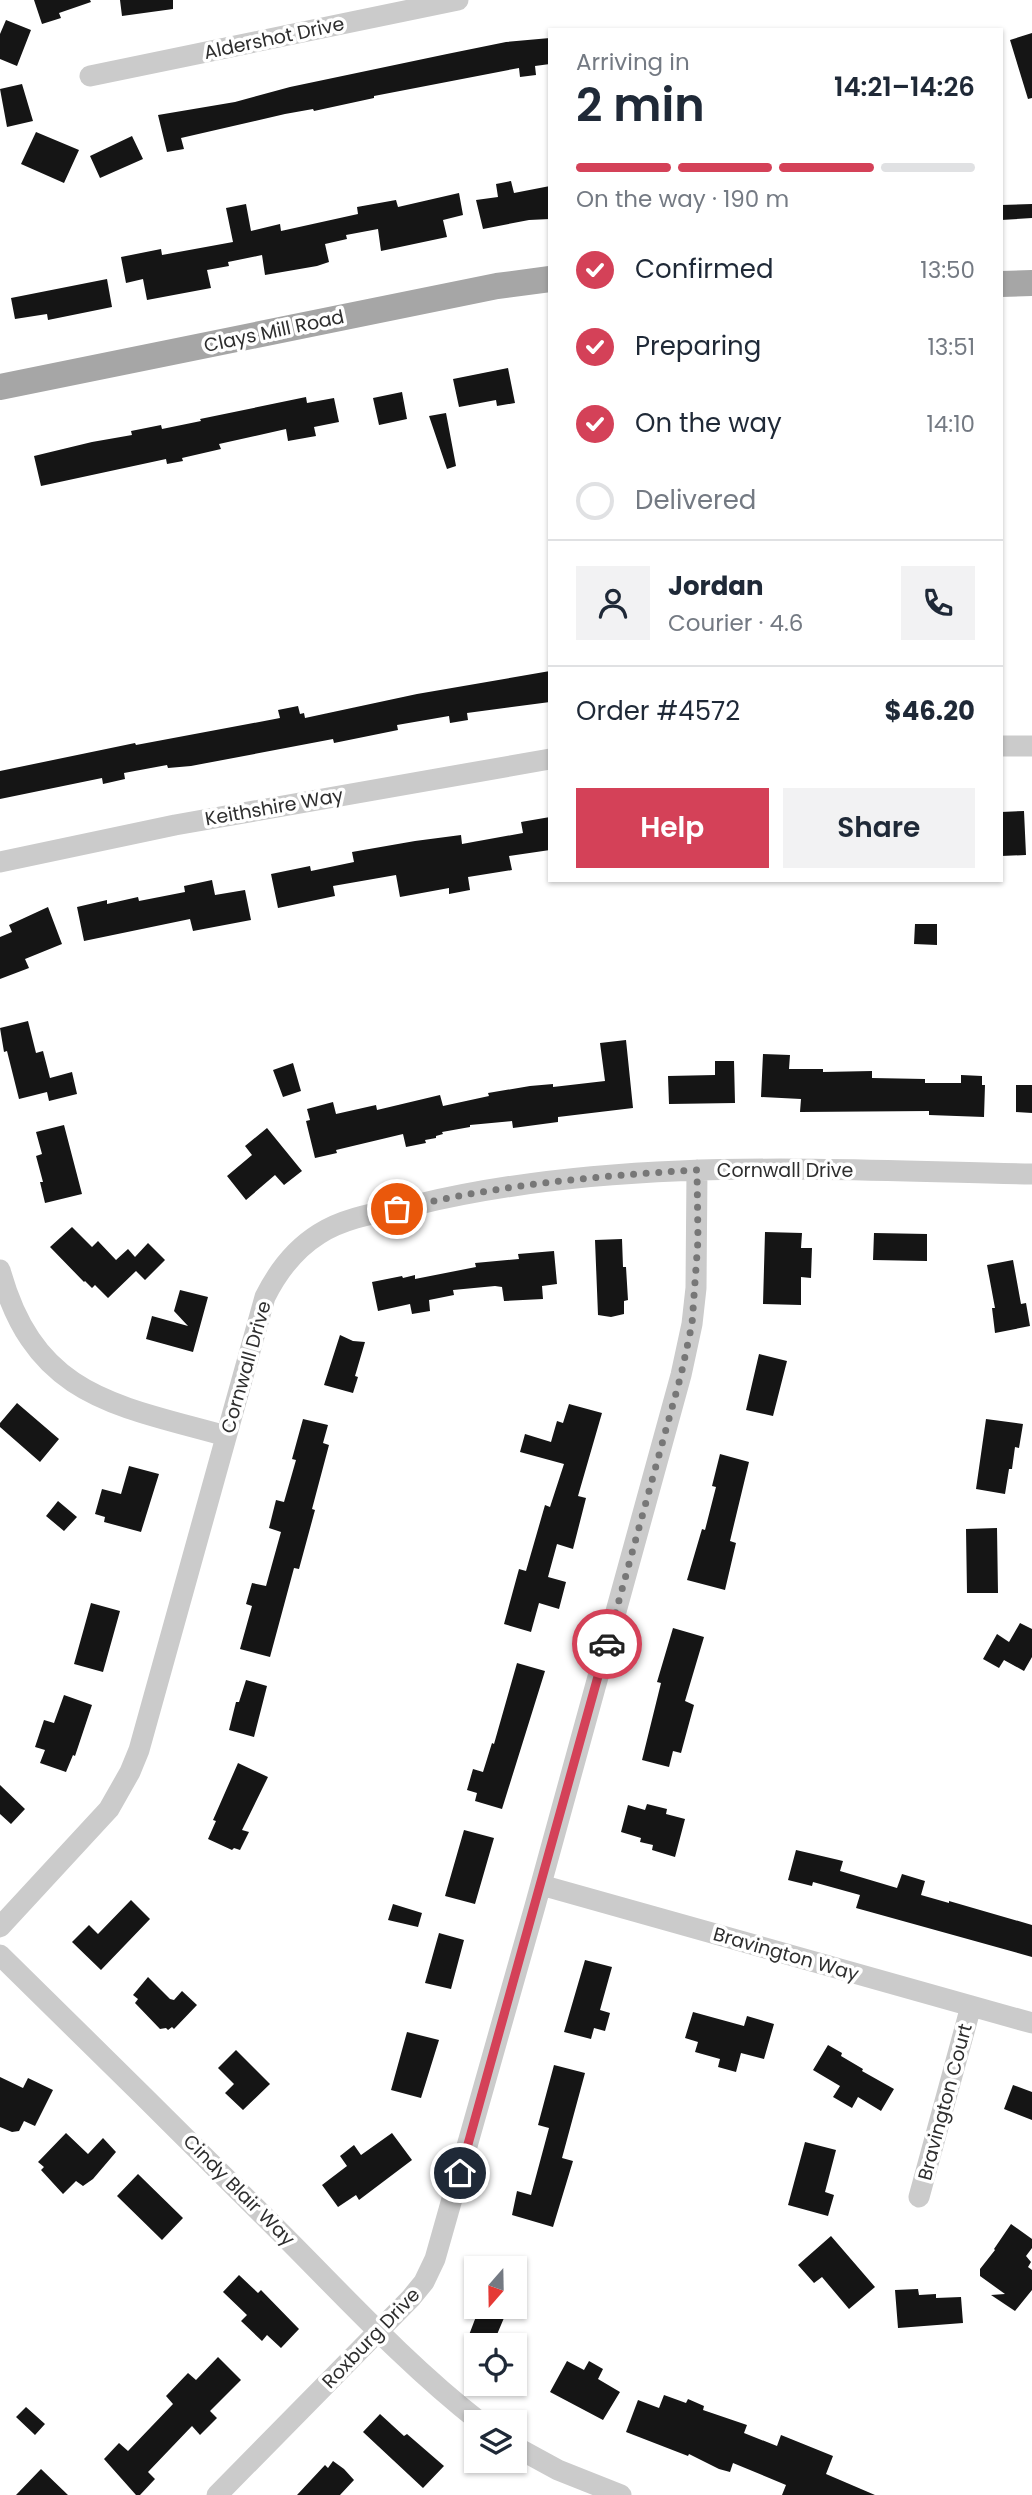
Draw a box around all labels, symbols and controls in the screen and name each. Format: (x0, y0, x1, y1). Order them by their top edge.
street label: Aldershot Drive (201, 10, 347, 66)
text: Arriving in (576, 46, 690, 78)
text: 14:21–14:26 (834, 69, 975, 105)
text: 2 min (576, 73, 705, 137)
text: On the way · 190 m (576, 183, 789, 215)
icon: check (576, 251, 614, 289)
text: Confirmed (635, 251, 773, 287)
text: 13:50 (920, 254, 975, 286)
street label: Clays Mill Road (201, 303, 347, 359)
icon: check (576, 328, 614, 366)
text: Preparing (635, 328, 761, 364)
text: 13:51 (927, 331, 975, 363)
icon: check (576, 405, 614, 443)
text: On the way (635, 405, 782, 441)
text: 14:10 (926, 408, 975, 440)
text: Delivered (635, 482, 756, 518)
button: person (576, 566, 650, 640)
button: phone (901, 566, 975, 640)
text: Jordan (668, 568, 764, 604)
text: Courier · 4.6 (668, 607, 803, 639)
text: Order #4572 (576, 693, 740, 729)
text: $46.20 (885, 693, 975, 729)
street label: Keithshire Way (203, 782, 345, 832)
button: Help (576, 788, 769, 868)
button: Share (783, 788, 975, 868)
street label: Cornwall Drive (717, 1157, 853, 1184)
pin (367, 1179, 427, 1239)
icon: bag (378, 1190, 416, 1228)
street label: Cornwall Drive (214, 1298, 278, 1436)
courier (572, 1609, 642, 1679)
icon: car (588, 1625, 626, 1663)
street label: Bravington Way (710, 1920, 862, 1988)
street label: Bravington Court (911, 2021, 979, 2183)
street label: Cindy Blair Way (177, 2128, 301, 2252)
pin (430, 2143, 490, 2203)
icon: home (441, 2154, 479, 2192)
north arrow (464, 2256, 527, 2319)
map controls (464, 2256, 527, 2473)
street label: Roxburg Drive (316, 2282, 426, 2394)
button: locate (464, 2333, 527, 2396)
button: layers (464, 2410, 527, 2473)

